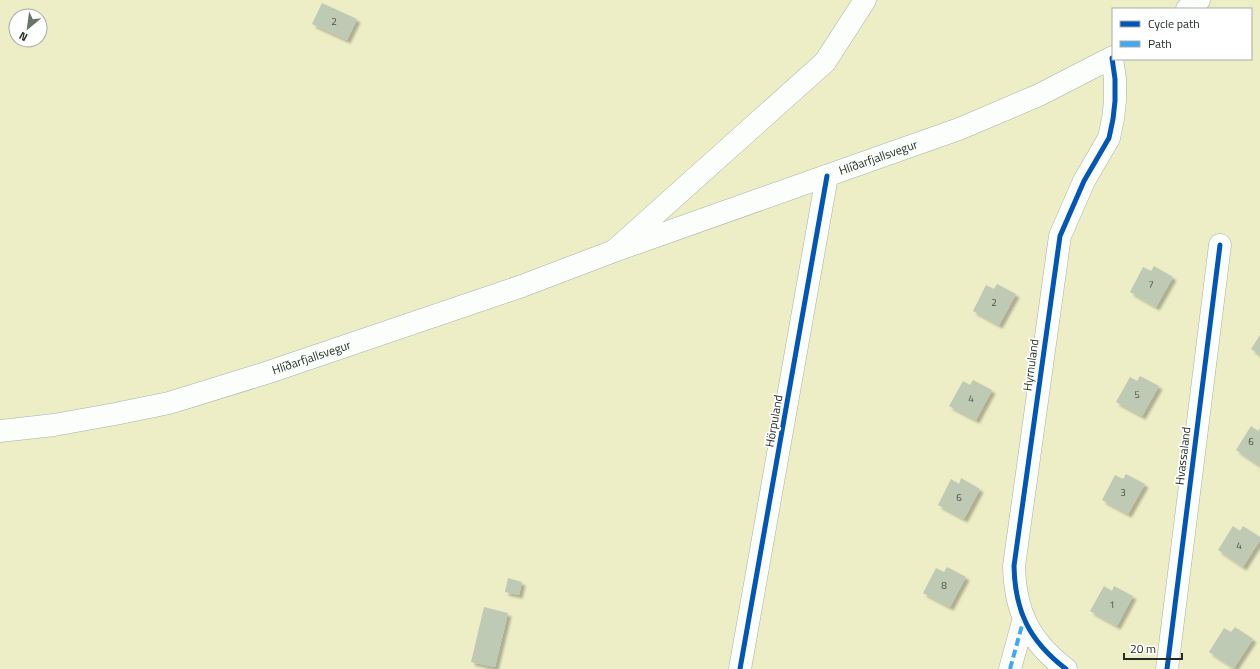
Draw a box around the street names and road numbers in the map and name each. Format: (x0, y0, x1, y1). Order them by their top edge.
street label: Hlíðarfjallsvegur (836, 134, 920, 180)
street label: Hlíðarfjallsvegur (269, 335, 353, 379)
street label: Hyrnuland (1017, 338, 1044, 392)
street label: Hörpuland (760, 393, 787, 449)
street label: Hvassaland (1170, 426, 1196, 486)

